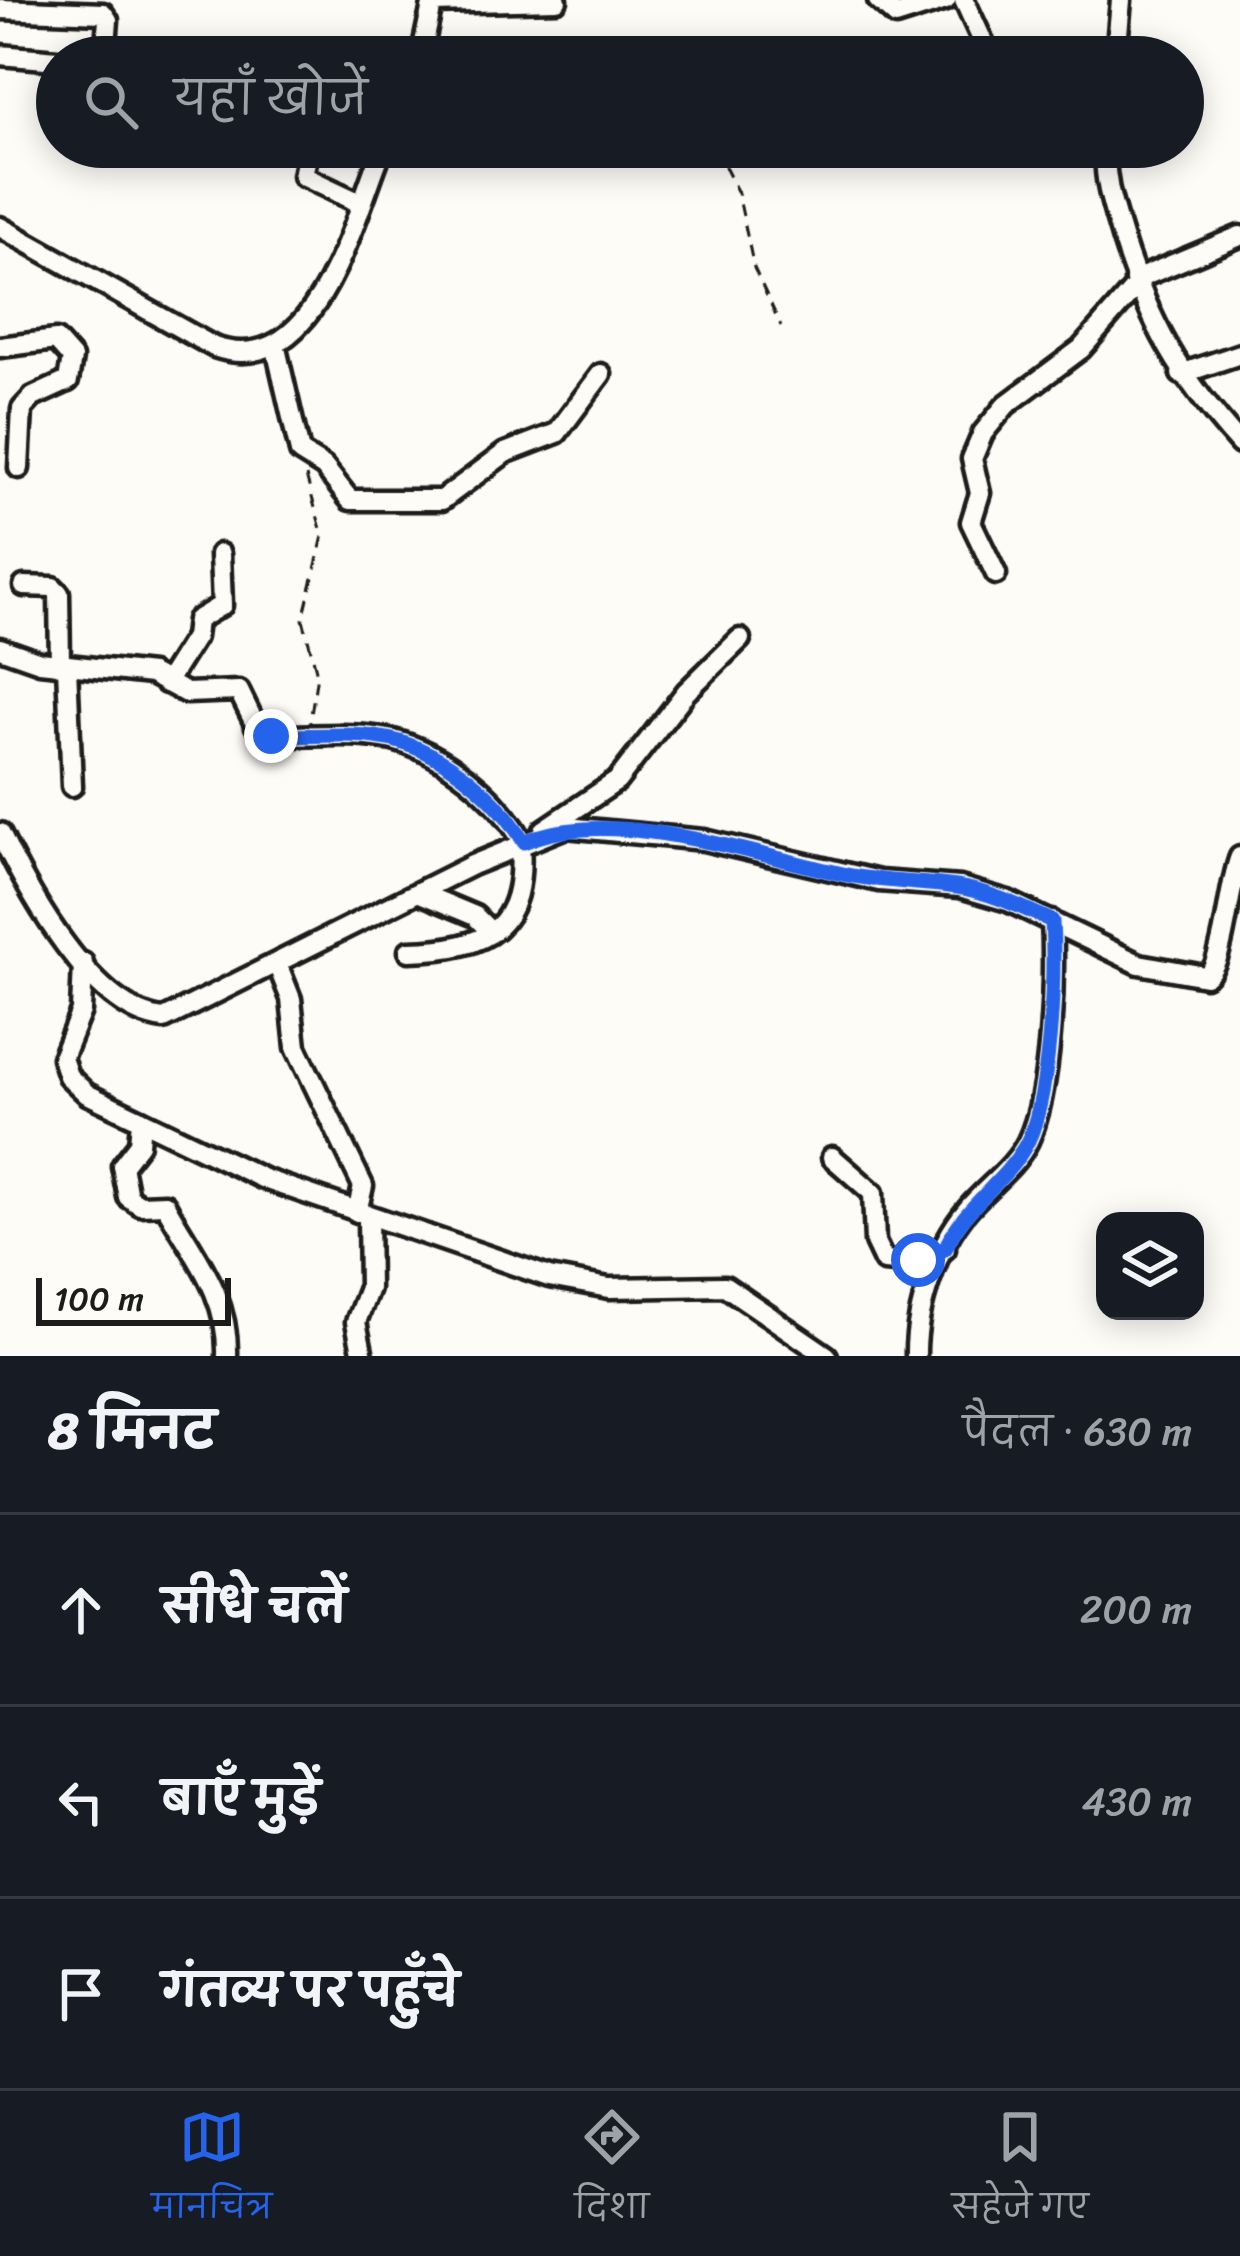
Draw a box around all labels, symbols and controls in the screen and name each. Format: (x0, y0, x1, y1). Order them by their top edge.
search box (36, 36, 1204, 168)
text: यहाँ खोजें (174, 59, 368, 139)
icon: search (78, 69, 144, 135)
route end (244, 709, 298, 763)
map controls (1096, 1212, 1204, 1320)
button: layers (1096, 1212, 1204, 1320)
route start (891, 1233, 945, 1287)
text: 100 m (54, 1270, 144, 1328)
scale bar (36, 1272, 231, 1325)
text: 8 मिनट (48, 1386, 216, 1476)
text: पैदल · 630 m (963, 1397, 1192, 1466)
text: सीधे चलें (162, 1567, 346, 1647)
text: 200 m (1080, 1575, 1192, 1644)
icon: ahead (48, 1577, 114, 1643)
text: बाएँ मुड़ें (162, 1759, 320, 1839)
text: 430 m (1081, 1767, 1192, 1836)
icon: left (48, 1769, 114, 1835)
text: गंतव्य पर पहुँचे (162, 1951, 459, 2031)
icon: arrive (48, 1961, 114, 2027)
tab: मानचित्र (151, 2104, 272, 2243)
tab: दिशा (574, 2104, 649, 2243)
tab: सहेजे गए (952, 2104, 1089, 2243)

